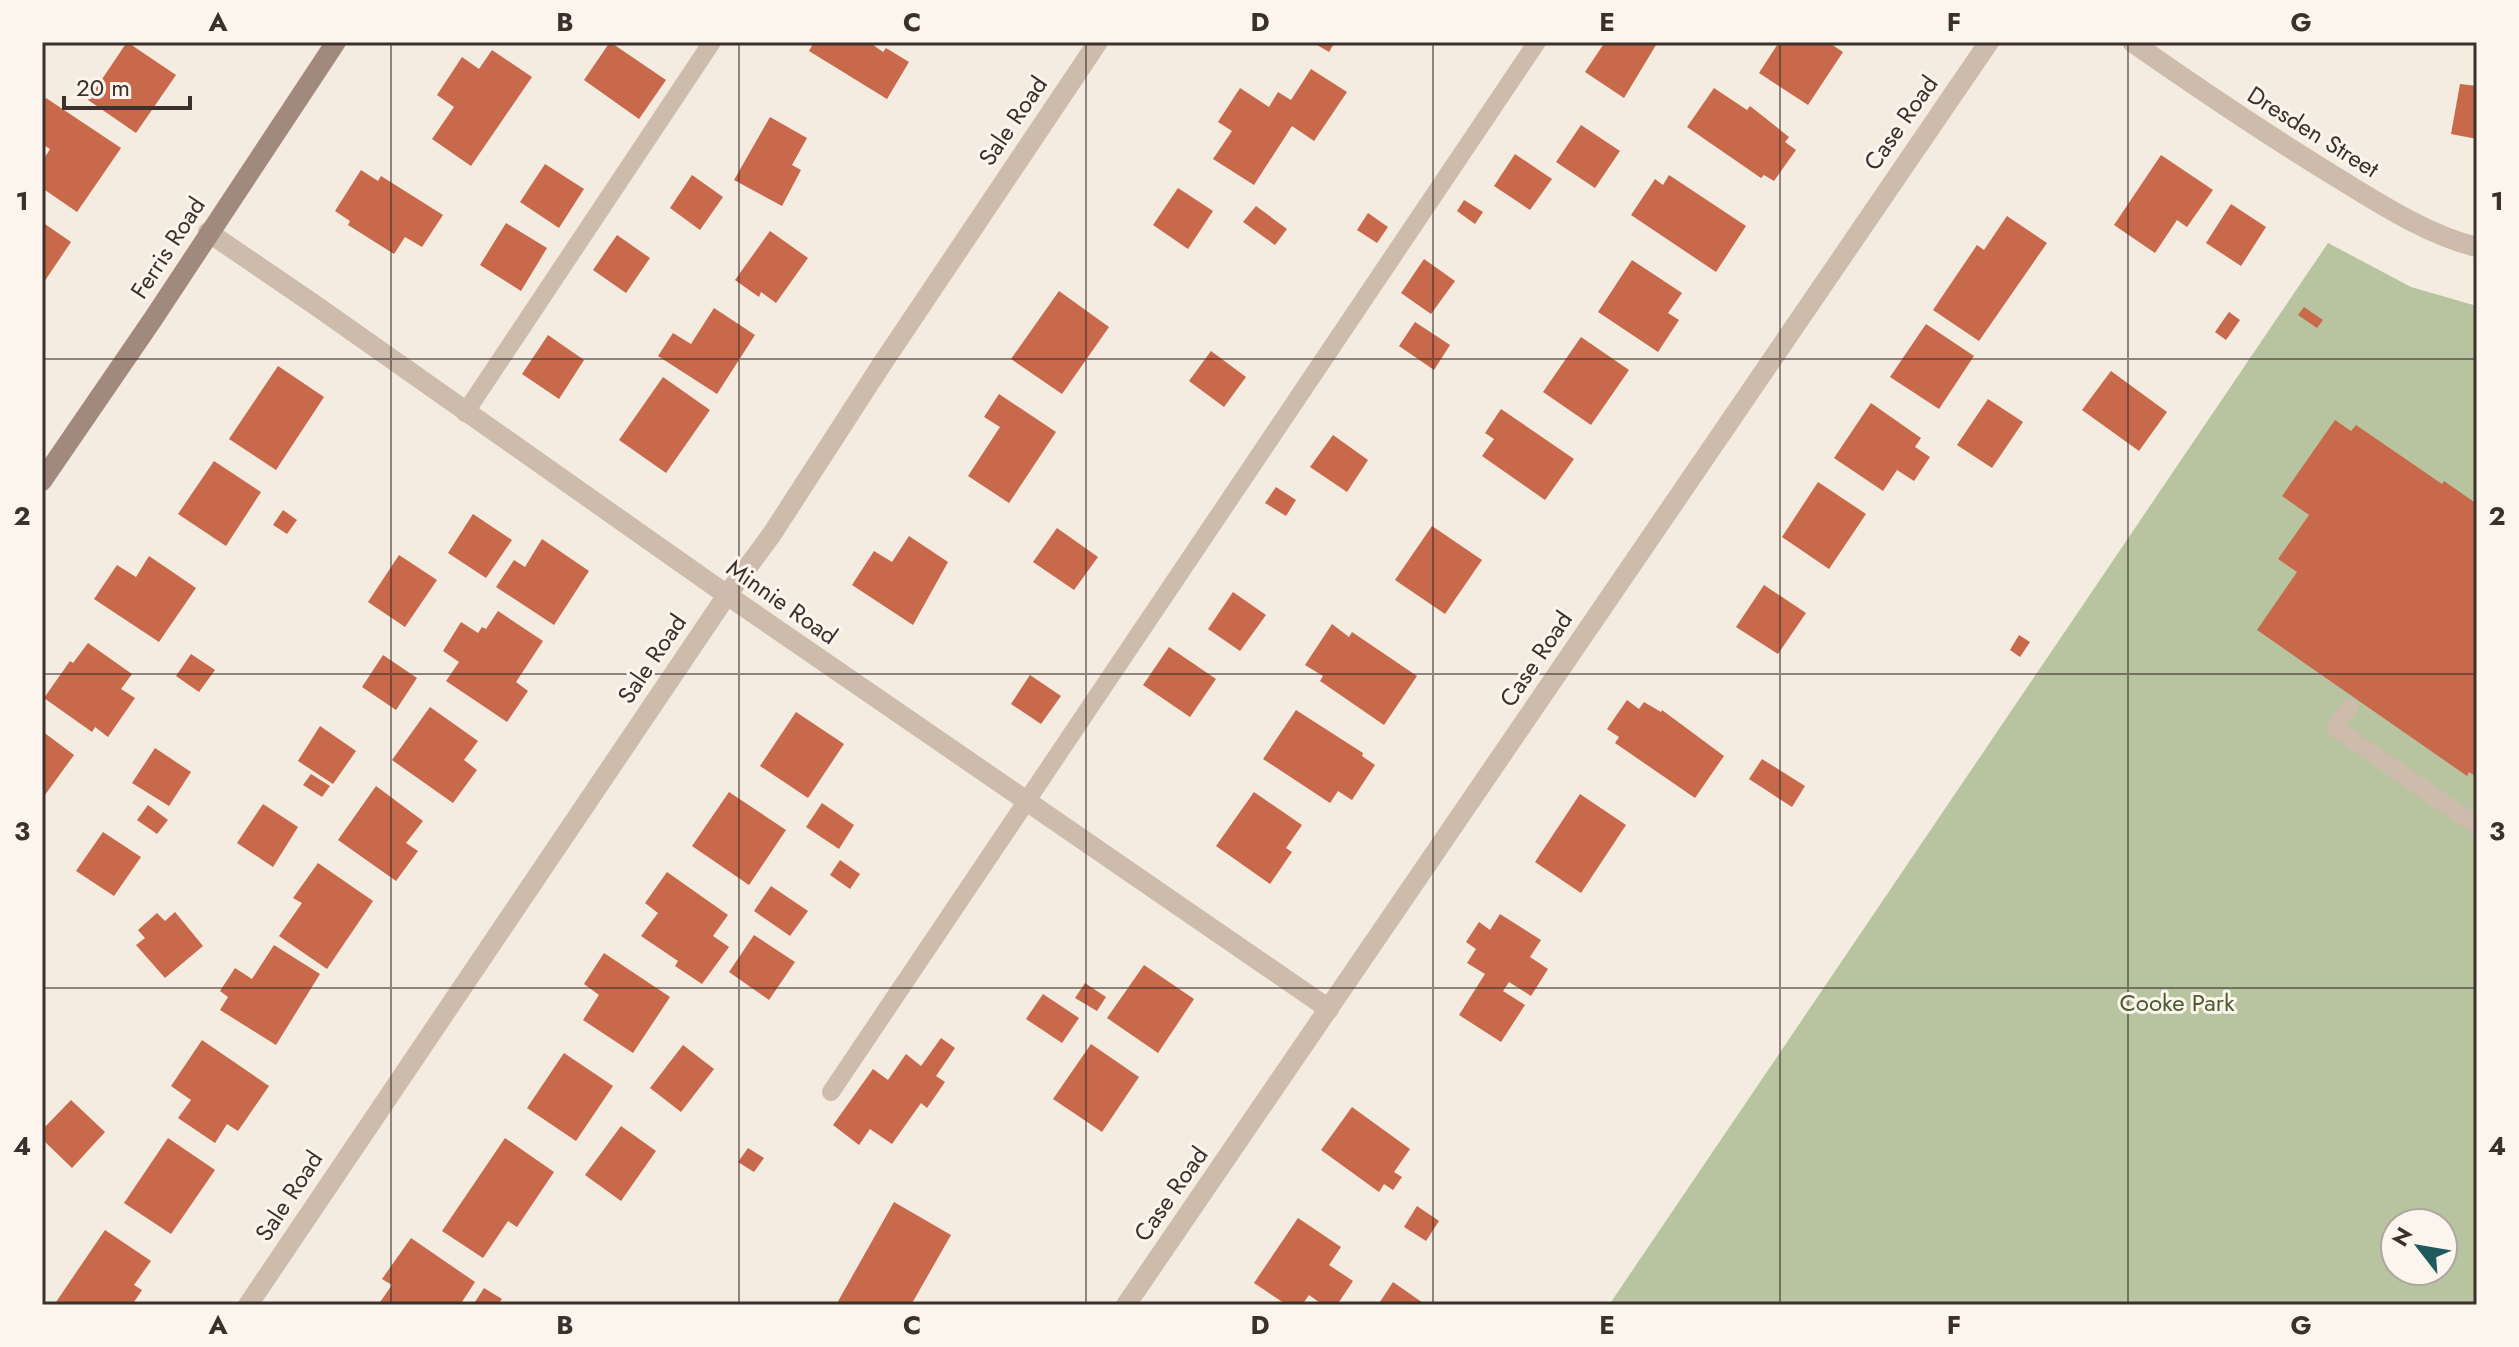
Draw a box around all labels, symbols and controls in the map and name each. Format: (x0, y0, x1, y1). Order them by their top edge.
text: A (207, 3, 228, 41)
text: B (556, 3, 574, 41)
text: C (903, 3, 921, 41)
text: D (1250, 3, 1270, 41)
text: E (1599, 3, 1615, 41)
text: F (1947, 3, 1961, 41)
text: G (2290, 3, 2312, 41)
scale bar (64, 60, 190, 110)
street label: Case Road (1855, 68, 1946, 177)
street label: Sale Road (970, 69, 1055, 173)
text: 20 m (76, 70, 130, 105)
street label: Dresden Street (2241, 77, 2386, 186)
text: 1 (15, 182, 29, 220)
text: 1 (2490, 182, 2504, 220)
street label: Ferris Road (122, 190, 214, 305)
text: 2 (13, 497, 31, 535)
text: 2 (2488, 497, 2506, 535)
street label: Minnie Road (720, 550, 845, 653)
street label: Case Road (1491, 604, 1581, 714)
street label: Sale Road (609, 607, 694, 711)
text: 3 (14, 812, 30, 850)
text: 3 (2489, 812, 2505, 850)
park label: Cooke Park (2119, 985, 2235, 1020)
text: 4 (13, 1127, 31, 1165)
text: 4 (2488, 1127, 2506, 1165)
street label: Case Road (1125, 1139, 1216, 1248)
street label: Sale Road (246, 1144, 331, 1248)
north arrow (2379, 1207, 2459, 1287)
text: N (2384, 1221, 2420, 1252)
text: A (207, 1306, 228, 1344)
text: B (556, 1306, 574, 1344)
text: C (903, 1306, 921, 1344)
text: D (1250, 1306, 1270, 1344)
text: E (1599, 1306, 1615, 1344)
text: F (1947, 1306, 1961, 1344)
text: G (2290, 1306, 2312, 1344)

